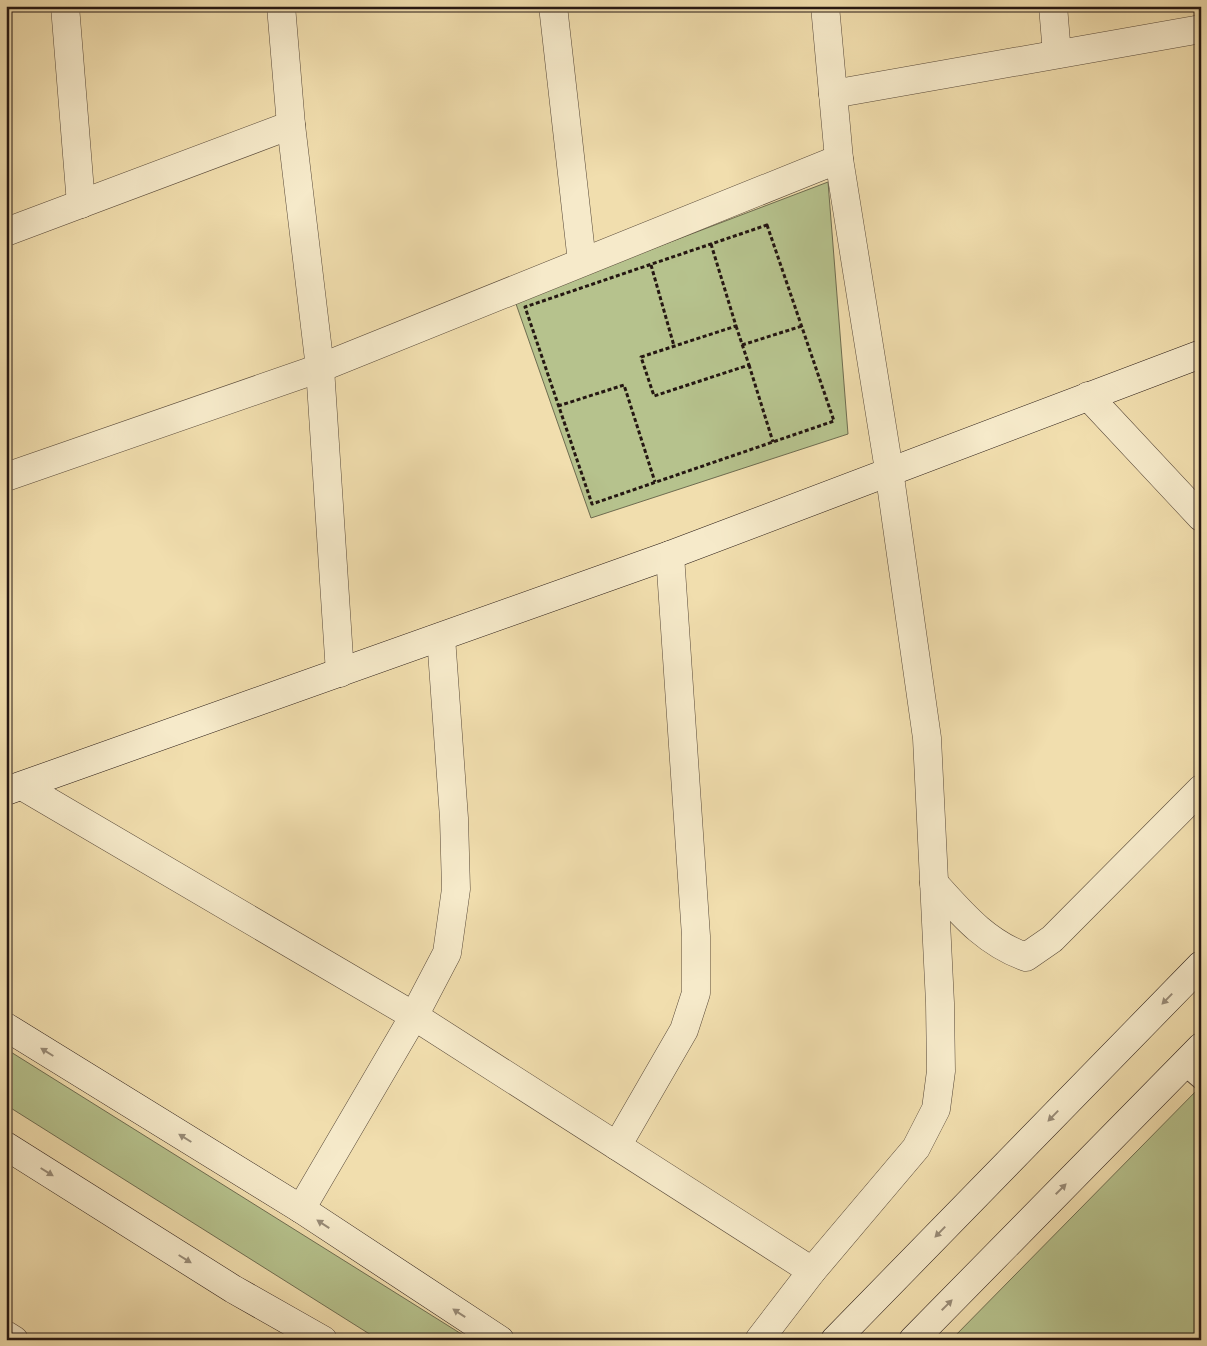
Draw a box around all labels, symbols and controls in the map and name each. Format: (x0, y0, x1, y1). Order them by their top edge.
one-way arrow (1161, 993, 1173, 1005)
one-way arrow (41, 1047, 54, 1057)
one-way arrow (1047, 1110, 1059, 1122)
one-way arrow (179, 1133, 192, 1142)
one-way arrow (41, 1167, 54, 1177)
one-way arrow (1055, 1183, 1067, 1195)
one-way arrow (316, 1219, 330, 1229)
one-way arrow (934, 1226, 946, 1238)
one-way arrow (178, 1254, 192, 1263)
one-way arrow (941, 1299, 953, 1311)
one-way arrow (452, 1308, 466, 1318)

